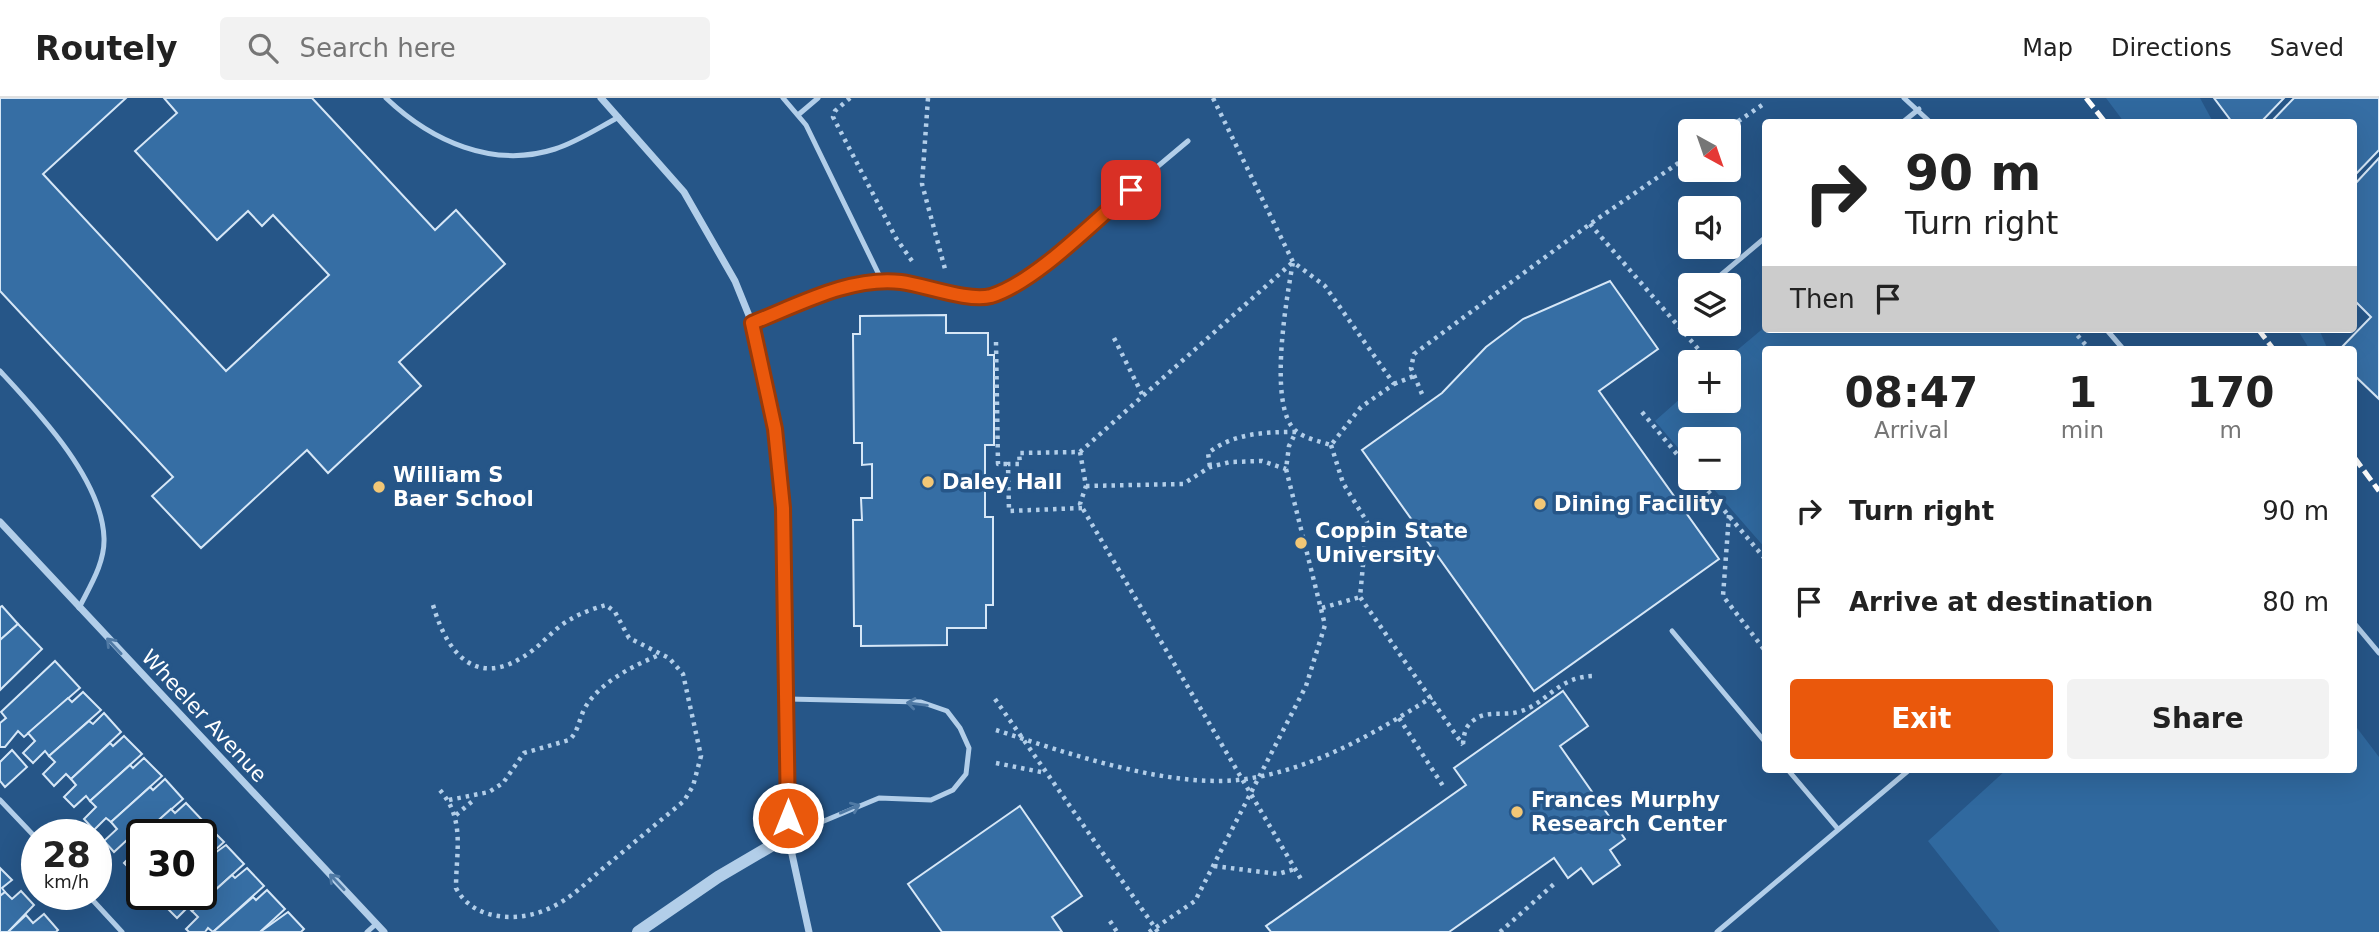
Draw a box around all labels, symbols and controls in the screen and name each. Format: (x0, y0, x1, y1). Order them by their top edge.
search box (220, 17, 710, 80)
text: Routely (35, 29, 178, 68)
icon: search (244, 29, 282, 67)
text: Search here (300, 33, 456, 63)
text: Map (2022, 34, 2073, 62)
text: Directions (2111, 34, 2232, 62)
text: Saved (2270, 34, 2344, 62)
north arrow (1678, 119, 1741, 182)
map controls (1678, 119, 1741, 490)
text: 90 m (1905, 145, 2041, 202)
icon: right (1790, 147, 1881, 238)
pin (1101, 160, 1161, 220)
icon: arrive (1112, 171, 1150, 209)
button: sound (1678, 196, 1741, 259)
text: Turn right (1905, 204, 2058, 242)
button: layers (1678, 273, 1741, 336)
icon: arrive (1869, 280, 1907, 318)
text: Then (1790, 284, 1855, 314)
button: + (1678, 350, 1741, 413)
text: 08:47 (1845, 368, 1978, 417)
text: 1 (2068, 368, 2097, 417)
text: 170 (2187, 368, 2274, 417)
text: Arrival (1874, 417, 1949, 443)
text: min (2061, 417, 2104, 443)
text: m (2219, 417, 2242, 443)
button: − (1678, 427, 1741, 490)
place label: William S Baer School (393, 463, 534, 511)
place label: Daley Hall (942, 470, 1062, 494)
marker: Daley Hall (920, 474, 936, 490)
marker: William S Baer School (371, 479, 387, 495)
place label: Dining Facility (1554, 492, 1723, 516)
icon: right (1790, 492, 1828, 530)
marker: Dining Facility (1532, 496, 1548, 512)
text: Turn right (1849, 496, 1994, 526)
text: 90 m (2262, 496, 2329, 526)
place label: Coppin State University (1315, 519, 1468, 567)
marker: Coppin State University (1293, 535, 1309, 551)
icon: arrive (1790, 583, 1828, 621)
text: Arrive at destination (1849, 587, 2153, 617)
text: 80 m (2262, 587, 2329, 617)
one-way arrow (105, 637, 122, 654)
street label: Wheeler Avenue (137, 645, 271, 787)
button: Exit (1790, 679, 2053, 759)
button: Share (2067, 679, 2329, 759)
one-way arrow (906, 697, 929, 710)
position arrow (751, 781, 825, 855)
place label: Frances Murphy Research Center (1531, 788, 1727, 836)
one-way arrow (839, 801, 861, 814)
marker: Frances Murphy Research Center (1509, 804, 1525, 820)
speed limit sign: 30 (126, 819, 217, 910)
text: 28 (42, 835, 91, 875)
text: km/h (44, 871, 89, 892)
one-way arrow (329, 874, 346, 891)

